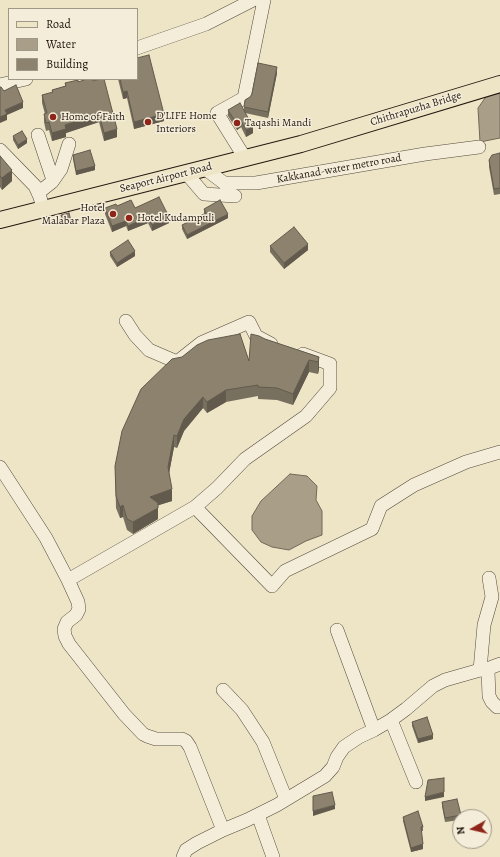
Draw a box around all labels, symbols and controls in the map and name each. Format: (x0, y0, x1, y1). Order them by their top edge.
legend (8, 8, 138, 80)
text: Road (46, 16, 71, 32)
text: Water (46, 36, 76, 52)
text: Building (46, 56, 88, 72)
street label: Chithrapuzha Bridge (369, 89, 463, 129)
place label: D'LIFE Home Interiors (156, 109, 217, 135)
place label: Home of Faith (61, 110, 125, 124)
marker: Home of Faith (48, 112, 58, 122)
place label: Taqashi Mandi (245, 116, 311, 130)
marker: D'LIFE Home Interiors (143, 117, 153, 127)
marker: Taqashi Mandi (232, 118, 242, 128)
street label: Kakkanad-water metro road (276, 152, 402, 186)
street label: Seaport Airport Road (118, 160, 214, 196)
place label: Hotel Malabar Plaza (42, 201, 105, 227)
marker: Hotel Malabar Plaza (108, 209, 118, 219)
place label: Hotel Kudampuli (137, 211, 214, 225)
marker: Hotel Kudampuli (124, 213, 134, 223)
north arrow (452, 809, 492, 849)
text: N (453, 826, 469, 836)

